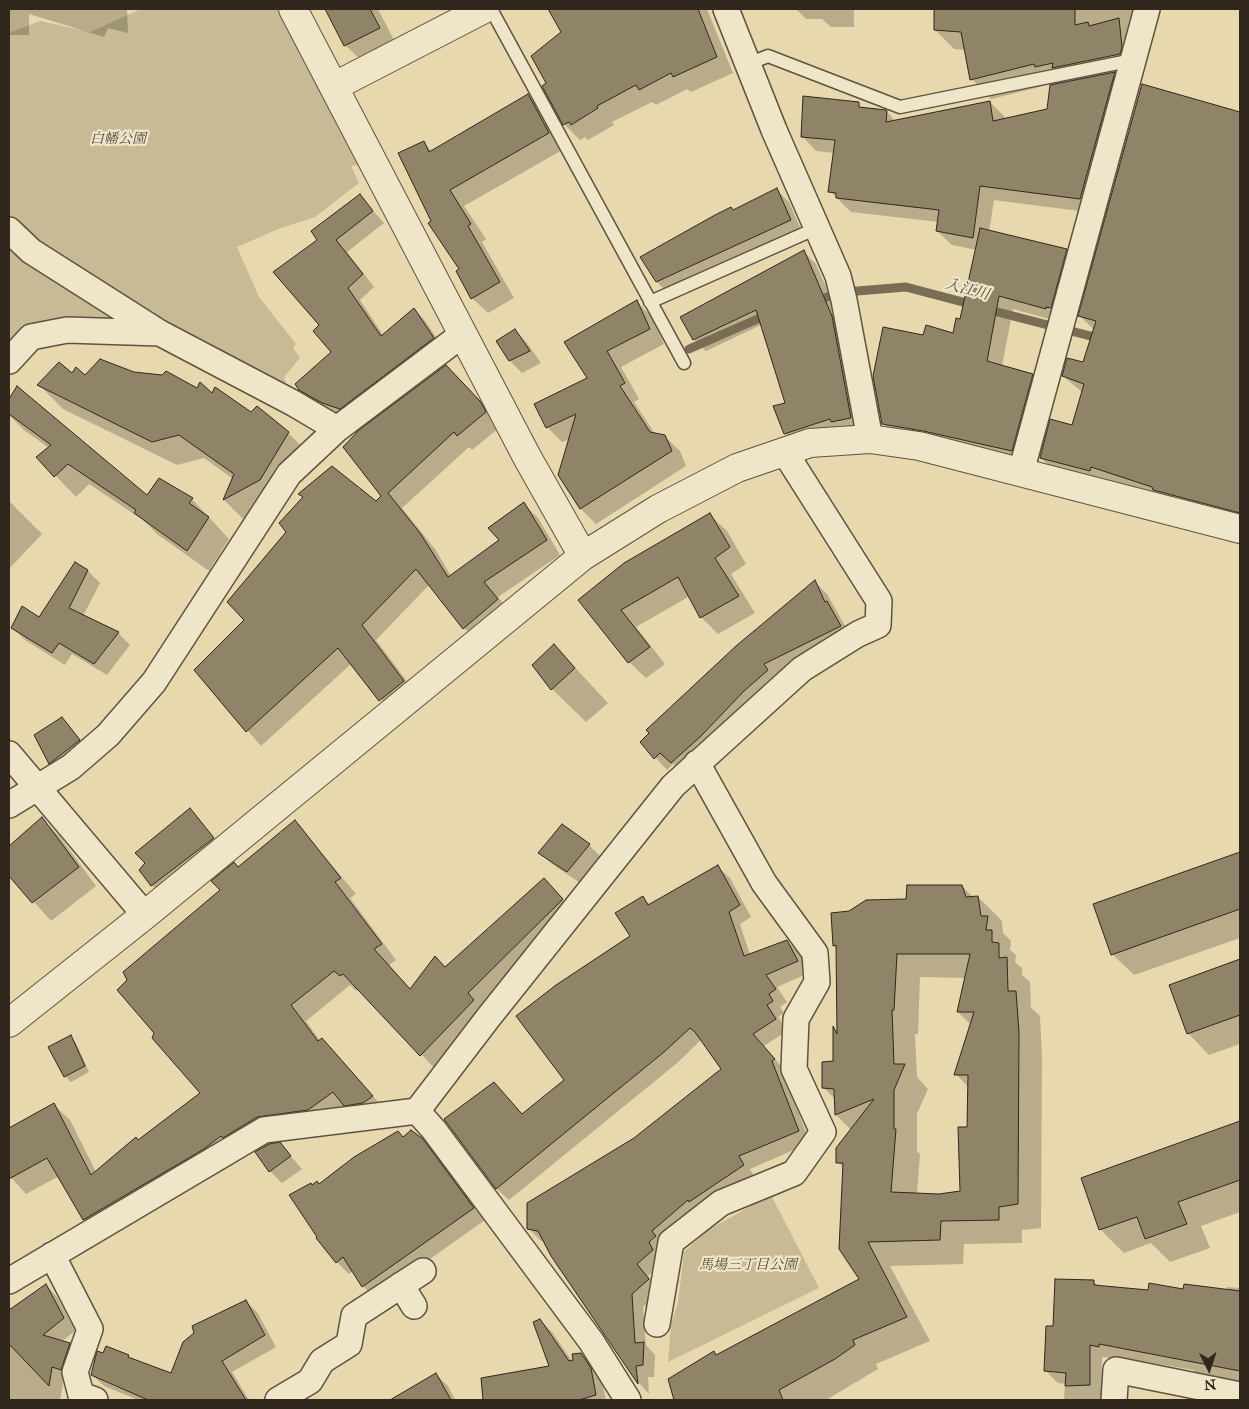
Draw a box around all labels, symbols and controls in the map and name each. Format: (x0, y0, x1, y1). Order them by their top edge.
park label: 白幡公園 (90, 132, 146, 148)
water label: 入江川 (943, 275, 991, 305)
park label: 馬場三丁目公園 (699, 1258, 797, 1274)
north arrow (1184, 1344, 1234, 1394)
text: N (1204, 1376, 1217, 1393)

